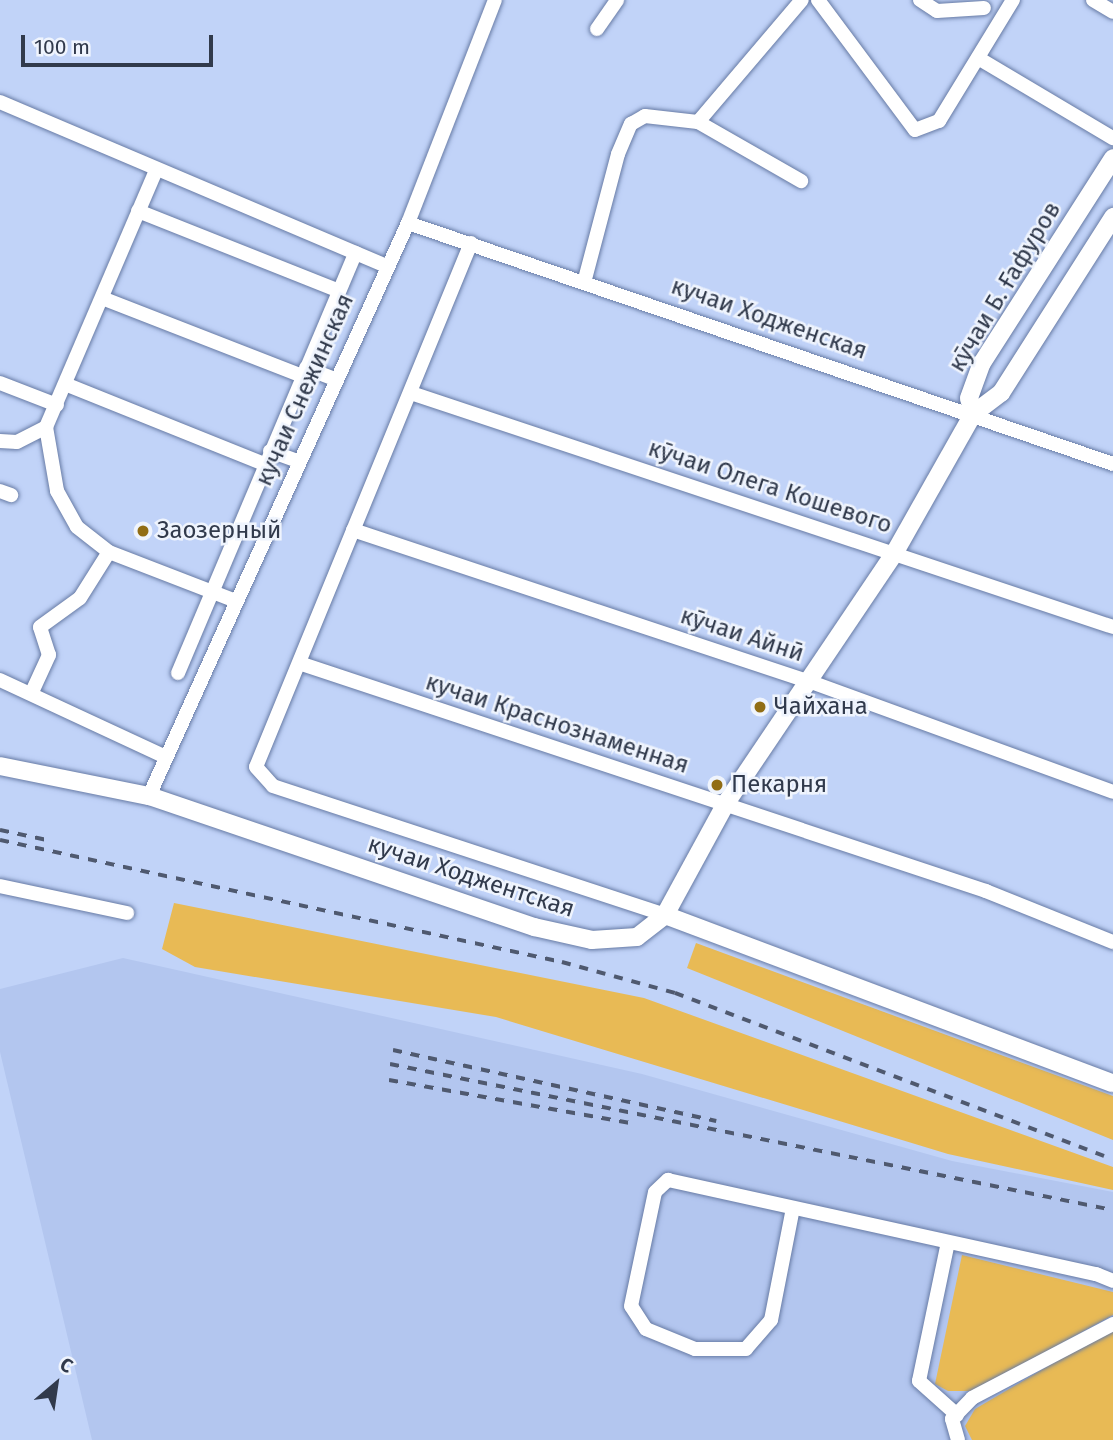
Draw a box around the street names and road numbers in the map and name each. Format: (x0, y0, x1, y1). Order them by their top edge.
street label: кӯчаи Б. Ғафуров (943, 197, 1067, 377)
street label: кучаи Ходженская (667, 272, 871, 366)
street label: кучаи Снежинская (250, 289, 360, 491)
street label: кӯчаи Олега Кошевого (645, 434, 895, 540)
street label: кӯчаи Айнӣ (677, 602, 807, 668)
street label: кучаи Краснознаменная (422, 668, 692, 780)
street label: кучаи Ходжентская (364, 830, 578, 924)

